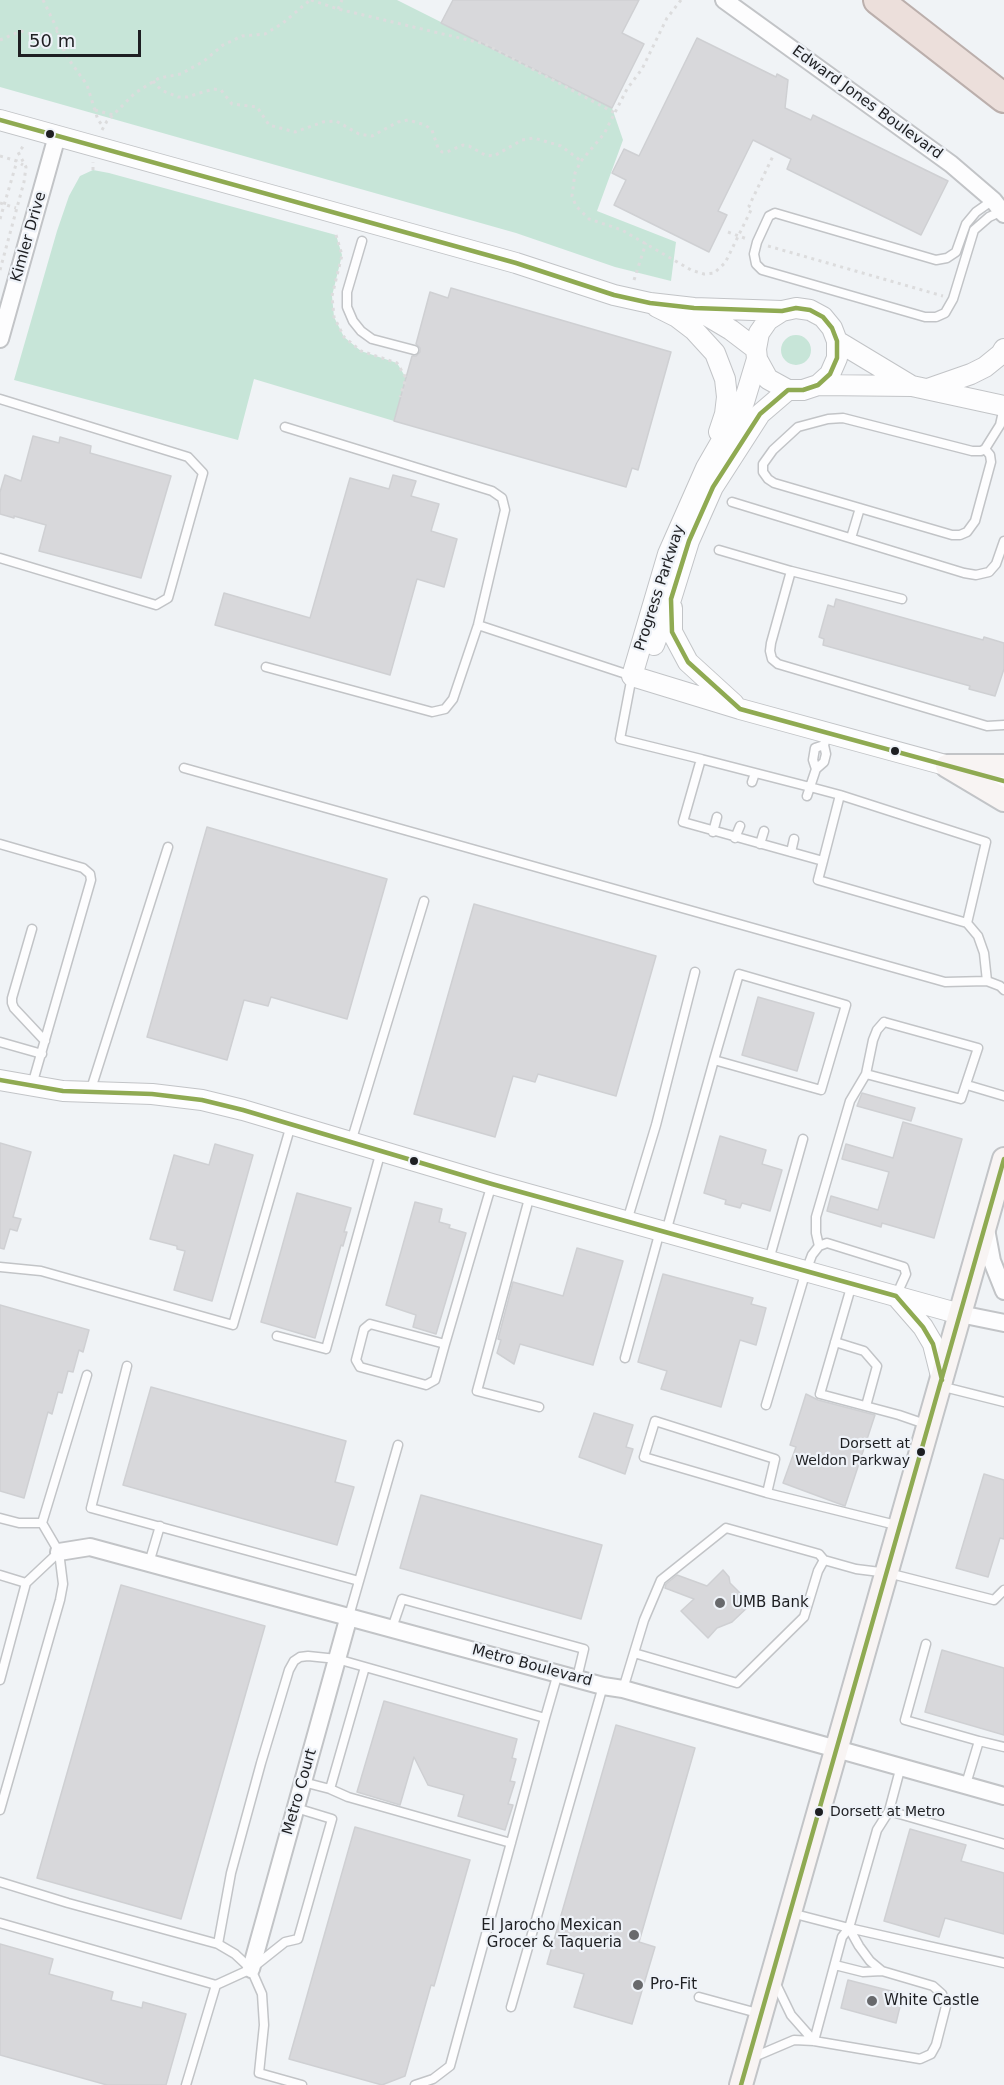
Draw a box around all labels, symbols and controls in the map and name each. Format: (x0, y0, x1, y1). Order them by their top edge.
scale bar (21, 18, 144, 56)
text: 50 m (29, 30, 75, 51)
street label: Edward Jones Boulevard (788, 42, 946, 164)
unlabelled marker (44, 128, 56, 140)
street label: Kimler Drive (8, 190, 50, 284)
street label: Progress Parkway (631, 523, 689, 653)
unlabelled marker (889, 745, 901, 757)
unlabelled marker (408, 1155, 420, 1167)
place label: Dorsett at Weldon Parkway (795, 1436, 910, 1468)
marker: Dorsett at Weldon Parkway (915, 1446, 927, 1458)
place label: UMB Bank (732, 1594, 809, 1612)
marker: UMB Bank (713, 1596, 727, 1610)
street label: Metro Boulevard (470, 1641, 594, 1691)
street label: Metro Court (279, 1747, 321, 1837)
place label: Dorsett at Metro (830, 1804, 945, 1820)
marker: Dorsett at Metro (813, 1806, 825, 1818)
place label: El Jarocho Mexican Grocer & Taqueria (481, 1917, 622, 1952)
marker: El Jarocho Mexican Grocer & Taqueria (627, 1928, 641, 1942)
place label: Pro-Fit (650, 1976, 697, 1994)
marker: Pro-Fit (631, 1978, 645, 1992)
place label: White Castle (884, 1992, 979, 2010)
marker: White Castle (865, 1994, 879, 2008)

